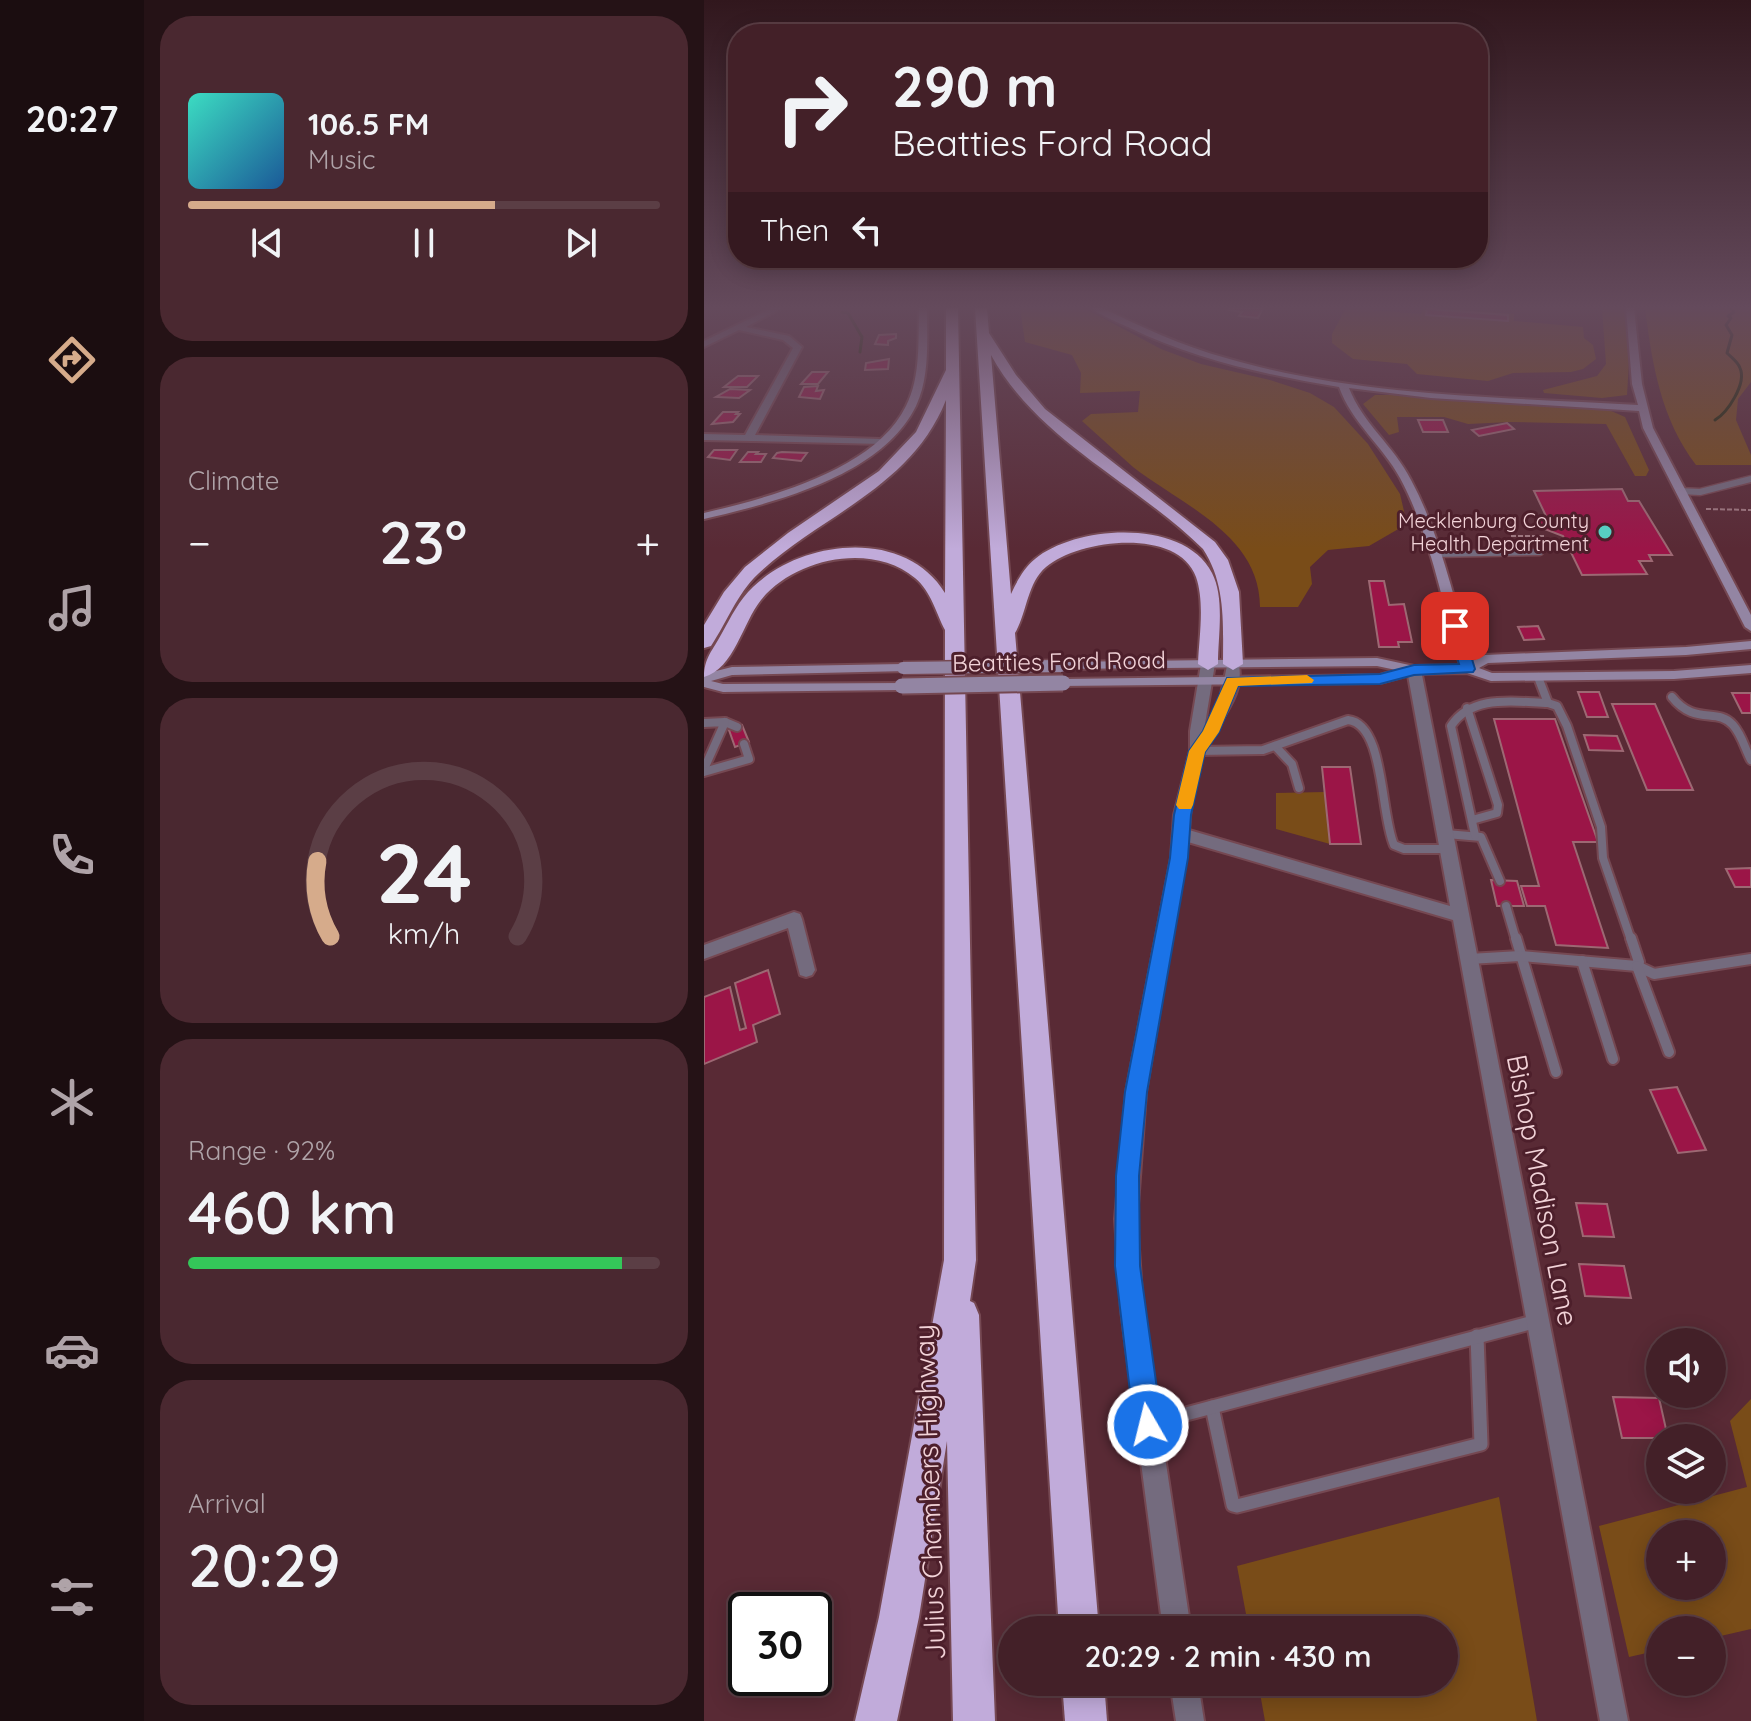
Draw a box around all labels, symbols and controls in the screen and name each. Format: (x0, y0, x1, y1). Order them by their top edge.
text: 290 m (892, 51, 1057, 121)
icon: right (760, 56, 864, 160)
text: 20:27 (26, 96, 118, 141)
text: 106.5 FM (308, 105, 429, 143)
text: Beatties Ford Road (892, 120, 1212, 165)
text: Music (308, 143, 376, 176)
icon: left (845, 208, 889, 252)
text: Then (760, 211, 829, 249)
icon: previous (245, 221, 289, 265)
icon: pause (402, 221, 446, 265)
icon: next (559, 221, 603, 265)
icon: directions (44, 332, 100, 388)
text: Climate (188, 464, 279, 497)
text: 23° (379, 504, 467, 579)
place label: Mecklenburg County Health Department (1398, 508, 1589, 556)
text: − (188, 515, 211, 570)
text: + (635, 515, 660, 570)
marker: Mecklenburg County Health Department (1596, 523, 1614, 541)
icon: music (44, 580, 100, 636)
pin (1421, 592, 1489, 660)
icon: arrive (1433, 604, 1477, 648)
street label: Beatties Ford Road (952, 644, 1166, 678)
text: 24 (376, 819, 472, 923)
icon: phone (44, 827, 100, 883)
text: km/h (388, 915, 460, 951)
street label: Bishop Madison Lane (1500, 1051, 1586, 1329)
icon: climate (44, 1074, 100, 1130)
text: Range · 92% (188, 1134, 335, 1167)
text: 460 km (188, 1174, 397, 1249)
icon: car (44, 1322, 100, 1378)
street label: Julius Chambers Highway (906, 1324, 952, 1660)
map controls (1646, 1328, 1726, 1696)
button: sound (1646, 1328, 1726, 1408)
position arrow (1106, 1383, 1190, 1467)
button: layers (1646, 1424, 1726, 1504)
text: Arrival (188, 1487, 266, 1520)
button: + (1646, 1520, 1726, 1600)
text: 20:29 (188, 1527, 341, 1602)
icon: filters (44, 1569, 100, 1625)
speed limit sign: 30 (728, 1592, 832, 1696)
button: − (1646, 1616, 1726, 1696)
text: 20:29 · 2 min · 430 m (1084, 1637, 1372, 1675)

